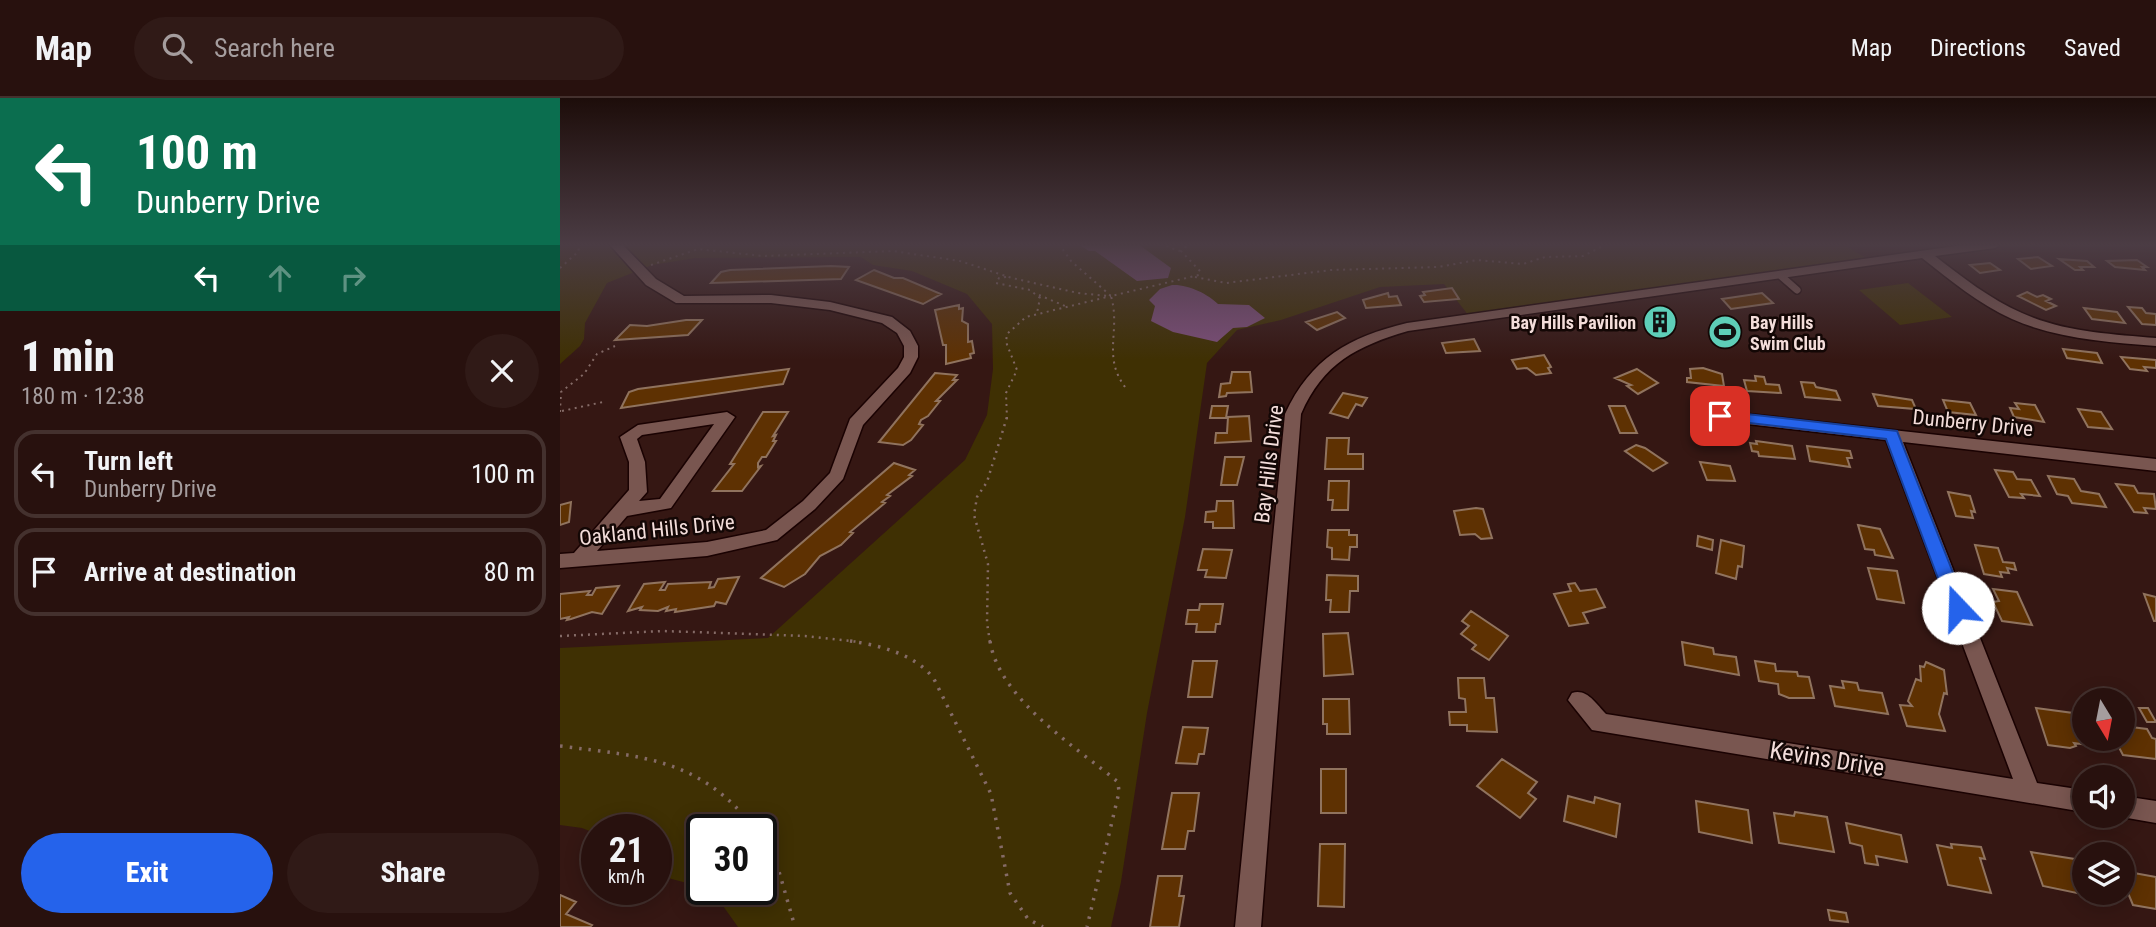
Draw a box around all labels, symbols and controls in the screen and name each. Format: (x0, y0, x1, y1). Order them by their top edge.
search box (134, 17, 624, 80)
text: Map (35, 29, 92, 68)
icon: search (158, 29, 196, 67)
text: Search here (214, 33, 335, 63)
text: Map (1851, 34, 1892, 62)
text: Directions (1930, 34, 2026, 62)
text: Saved (2064, 34, 2121, 62)
text: 100 m (136, 124, 258, 181)
icon: left (21, 126, 112, 217)
text: Dunberry Drive (136, 183, 320, 221)
icon: left (188, 259, 226, 297)
icon: ahead (261, 259, 299, 297)
icon: right (334, 259, 372, 297)
building icon: Bay Hills Pavilion (1641, 303, 1679, 341)
place label: Bay Hills Pavilion (1510, 312, 1636, 333)
place label: Bay Hills Swim Club (1750, 312, 1826, 354)
sports icon: Bay Hills Swim Club (1706, 313, 1744, 351)
text: 1 min (21, 332, 115, 381)
button: close (465, 334, 539, 408)
text: 180 m · 12:38 (21, 383, 145, 410)
pin (1690, 386, 1750, 446)
icon: arrive (1701, 397, 1739, 435)
street label: Bay Hills Drive (1250, 403, 1288, 524)
street label: Dunberry Drive (1912, 405, 2035, 441)
text: Turn left (84, 446, 173, 476)
icon: left (25, 455, 63, 493)
text: 100 m (471, 459, 535, 489)
text: Dunberry Drive (84, 476, 216, 503)
street label: Oakland Hills Drive (578, 510, 736, 550)
icon: arrive (25, 553, 63, 591)
text: Arrive at destination (84, 557, 296, 587)
text: 80 m (484, 557, 535, 587)
position arrow (1921, 571, 1995, 645)
north arrow (2072, 688, 2135, 751)
map controls (2072, 688, 2135, 905)
street label: Kevins Drive (1768, 736, 1886, 782)
button: sound (2072, 765, 2135, 828)
speed limit sign: 30 (686, 814, 777, 905)
text: 21 (609, 830, 644, 871)
button: Exit (21, 833, 273, 913)
button: Share (287, 833, 539, 913)
button: layers (2072, 842, 2135, 905)
text: km/h (608, 866, 645, 887)

